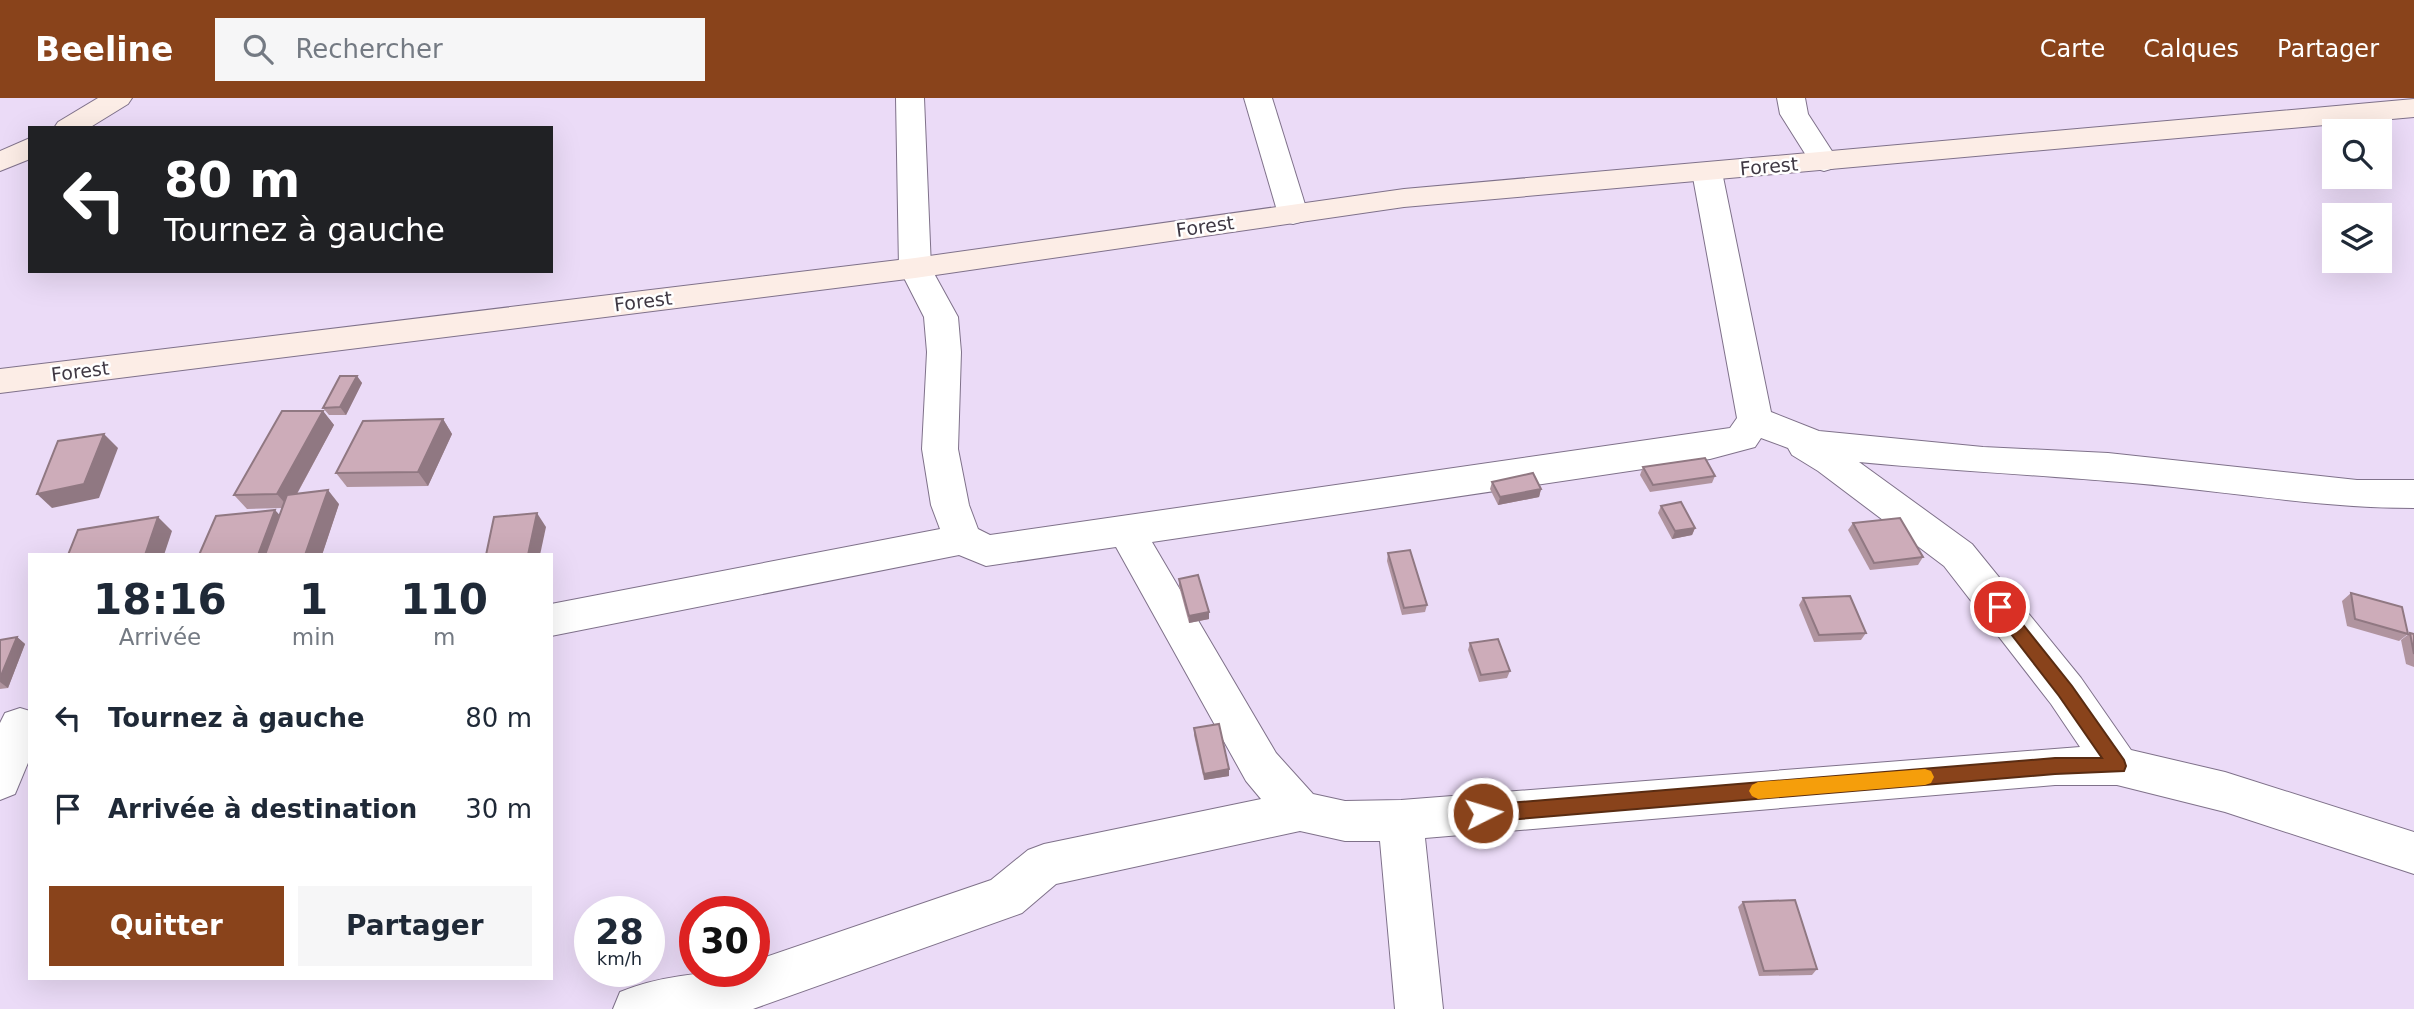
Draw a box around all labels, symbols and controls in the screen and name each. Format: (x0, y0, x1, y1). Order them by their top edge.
search box (215, 18, 705, 81)
text: Beeline (35, 30, 173, 69)
icon: search (239, 30, 277, 68)
text: Rechercher (295, 34, 443, 64)
text: Carte (2040, 35, 2105, 63)
text: Calques (2143, 35, 2239, 63)
text: Partager (2277, 35, 2379, 63)
map controls (2322, 119, 2392, 273)
button: search (2322, 119, 2392, 189)
text: 80 m (164, 152, 300, 209)
street label: Forest (1739, 153, 1799, 179)
icon: left (49, 154, 140, 245)
button: layers (2322, 203, 2392, 273)
text: Tournez à gauche (164, 211, 445, 249)
street label: Forest (1175, 211, 1235, 241)
street label: Forest (613, 287, 673, 315)
street label: Forest (50, 357, 110, 385)
text: 18:16 (93, 575, 227, 624)
text: 1 (299, 575, 328, 624)
text: 110 (400, 575, 488, 624)
pin (1970, 577, 2030, 637)
icon: arrive (1981, 588, 2019, 626)
text: Arrivée (119, 624, 201, 650)
text: min (292, 624, 335, 650)
text: m (433, 624, 455, 650)
icon: left (49, 699, 87, 737)
text: Tournez à gauche (108, 703, 365, 733)
text: 80 m (465, 703, 532, 733)
position arrow (1446, 776, 1520, 850)
icon: arrive (49, 790, 87, 828)
text: Arrivée à destination (108, 794, 417, 824)
text: 30 m (465, 794, 532, 824)
button: Quitter (49, 886, 284, 966)
button: Partager (298, 886, 532, 966)
speed limit sign: 30 (679, 896, 770, 987)
text: 28 (595, 912, 644, 952)
text: km/h (597, 948, 642, 969)

